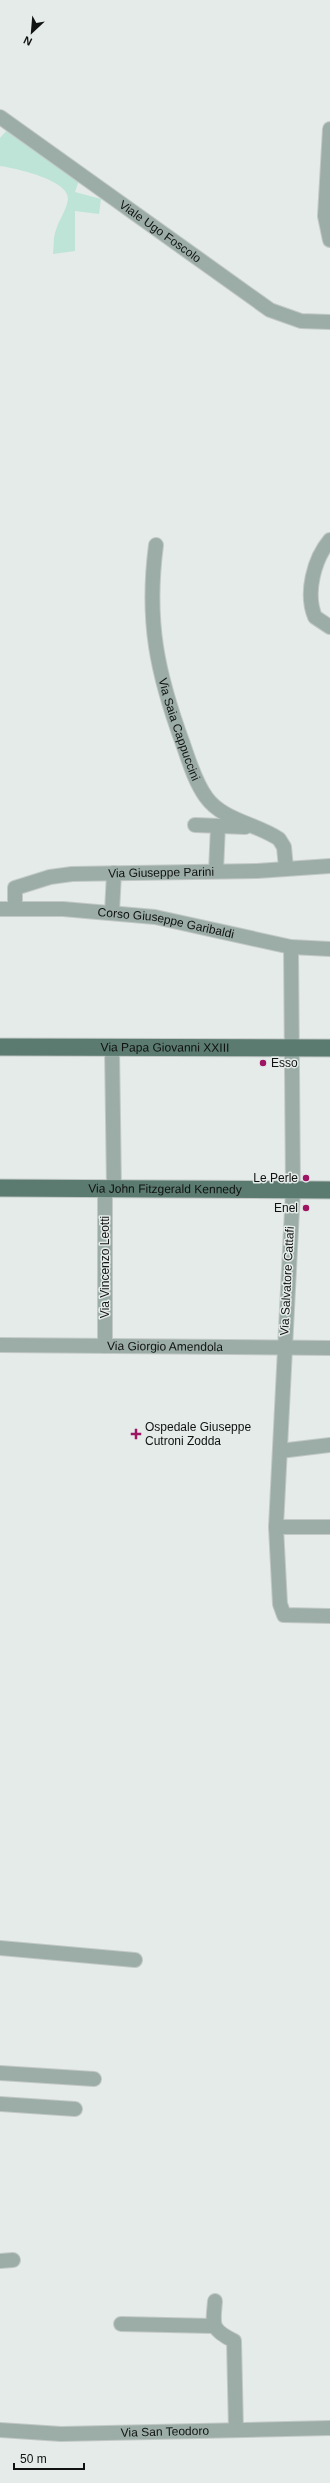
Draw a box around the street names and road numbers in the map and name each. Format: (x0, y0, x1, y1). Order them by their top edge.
street label: Viale Ugo Foscolo (117, 198, 204, 266)
street label: Via Saia Cappuccini (156, 677, 203, 783)
street label: Via Giuseppe Parini (108, 865, 214, 880)
street label: Corso Giuseppe Garibaldi (97, 905, 235, 941)
street label: Via Papa Giovanni XXIII (101, 1040, 229, 1055)
street label: Via John Fitzgerald Kennedy (88, 1182, 242, 1196)
street label: Via Vincenzo Leotti (98, 1216, 112, 1318)
street label: Via Salvatore Cattafi (277, 1226, 297, 1336)
street label: Via Giorgio Amendola (107, 1339, 223, 1354)
street label: Via San Teodoro (120, 2424, 210, 2440)

